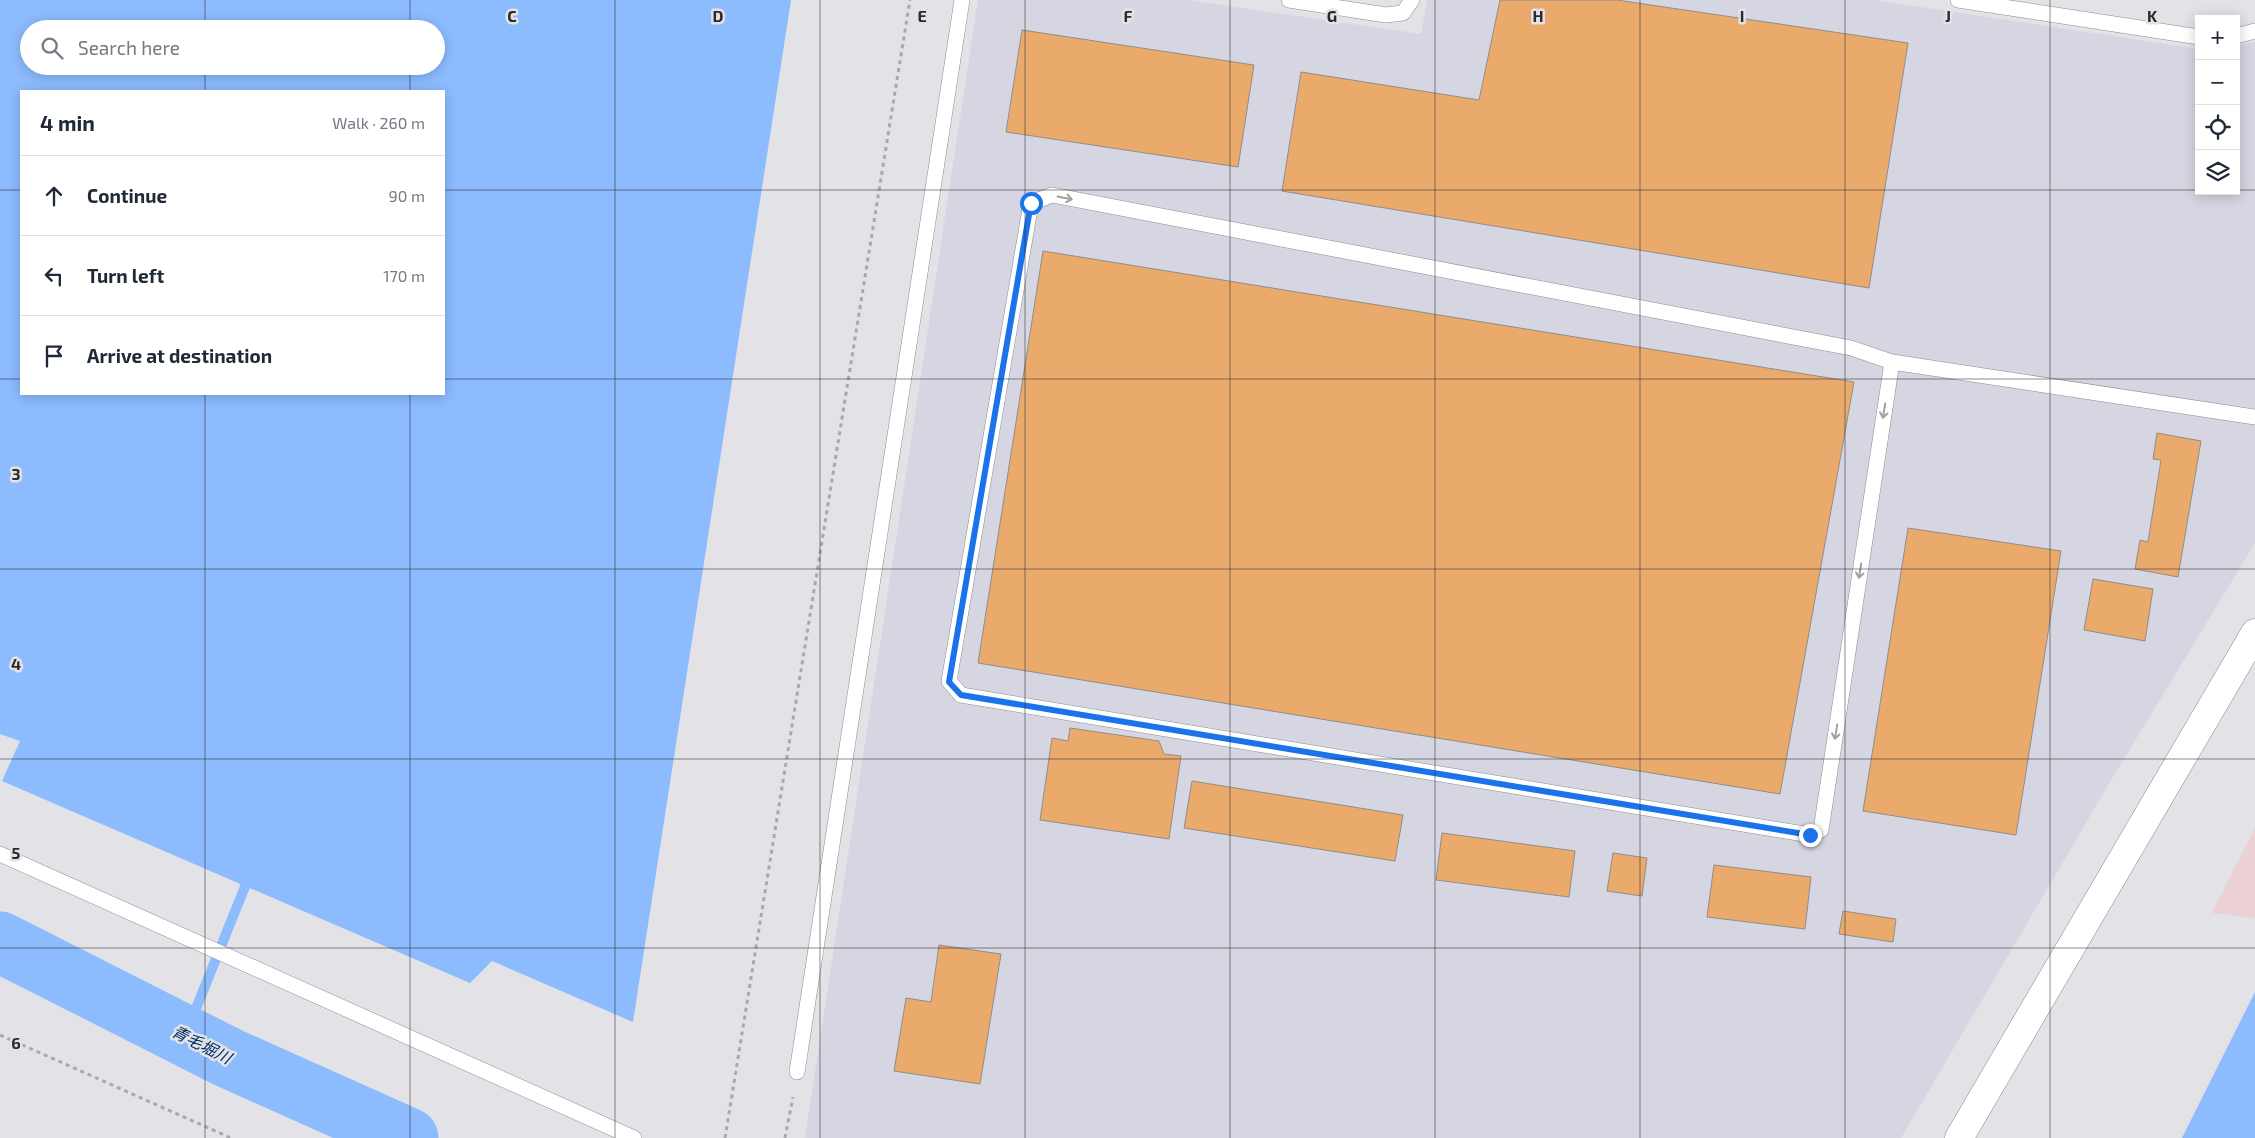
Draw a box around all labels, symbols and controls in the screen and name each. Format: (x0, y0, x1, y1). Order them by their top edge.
text: C (507, 6, 517, 25)
text: D (713, 6, 724, 25)
text: E (917, 6, 927, 25)
text: F (1124, 6, 1133, 25)
text: G (1327, 6, 1337, 25)
text: H (1532, 6, 1544, 25)
text: I (1740, 6, 1744, 25)
text: J (1945, 6, 1951, 25)
text: K (2147, 6, 2158, 25)
map controls (2195, 15, 2240, 195)
button: + (2195, 15, 2240, 60)
search box (20, 20, 445, 75)
icon: search (38, 34, 66, 62)
text: Search here (78, 36, 180, 59)
button: − (2195, 60, 2240, 105)
button: locate (2195, 105, 2240, 150)
text: 4 min (40, 110, 95, 135)
text: Walk · 260 m (332, 113, 425, 132)
button: layers (2195, 150, 2240, 195)
icon: ahead (40, 182, 68, 210)
text: Continue (87, 184, 167, 207)
text: 90 m (389, 186, 425, 205)
route start (1020, 192, 1043, 215)
one-way arrow (1056, 193, 1072, 203)
icon: left (40, 262, 68, 290)
text: Turn left (87, 264, 164, 287)
text: 170 m (383, 266, 425, 285)
icon: arrive (40, 342, 68, 370)
text: Arrive at destination (87, 344, 272, 367)
one-way arrow (1879, 402, 1889, 418)
text: 3 (11, 464, 21, 483)
one-way arrow (1855, 563, 1865, 579)
text: 4 (11, 654, 21, 673)
one-way arrow (1830, 724, 1840, 740)
route end (1799, 824, 1822, 847)
text: 5 (12, 843, 21, 862)
water label: 青毛堀川 (169, 1021, 237, 1068)
text: 6 (11, 1033, 21, 1052)

